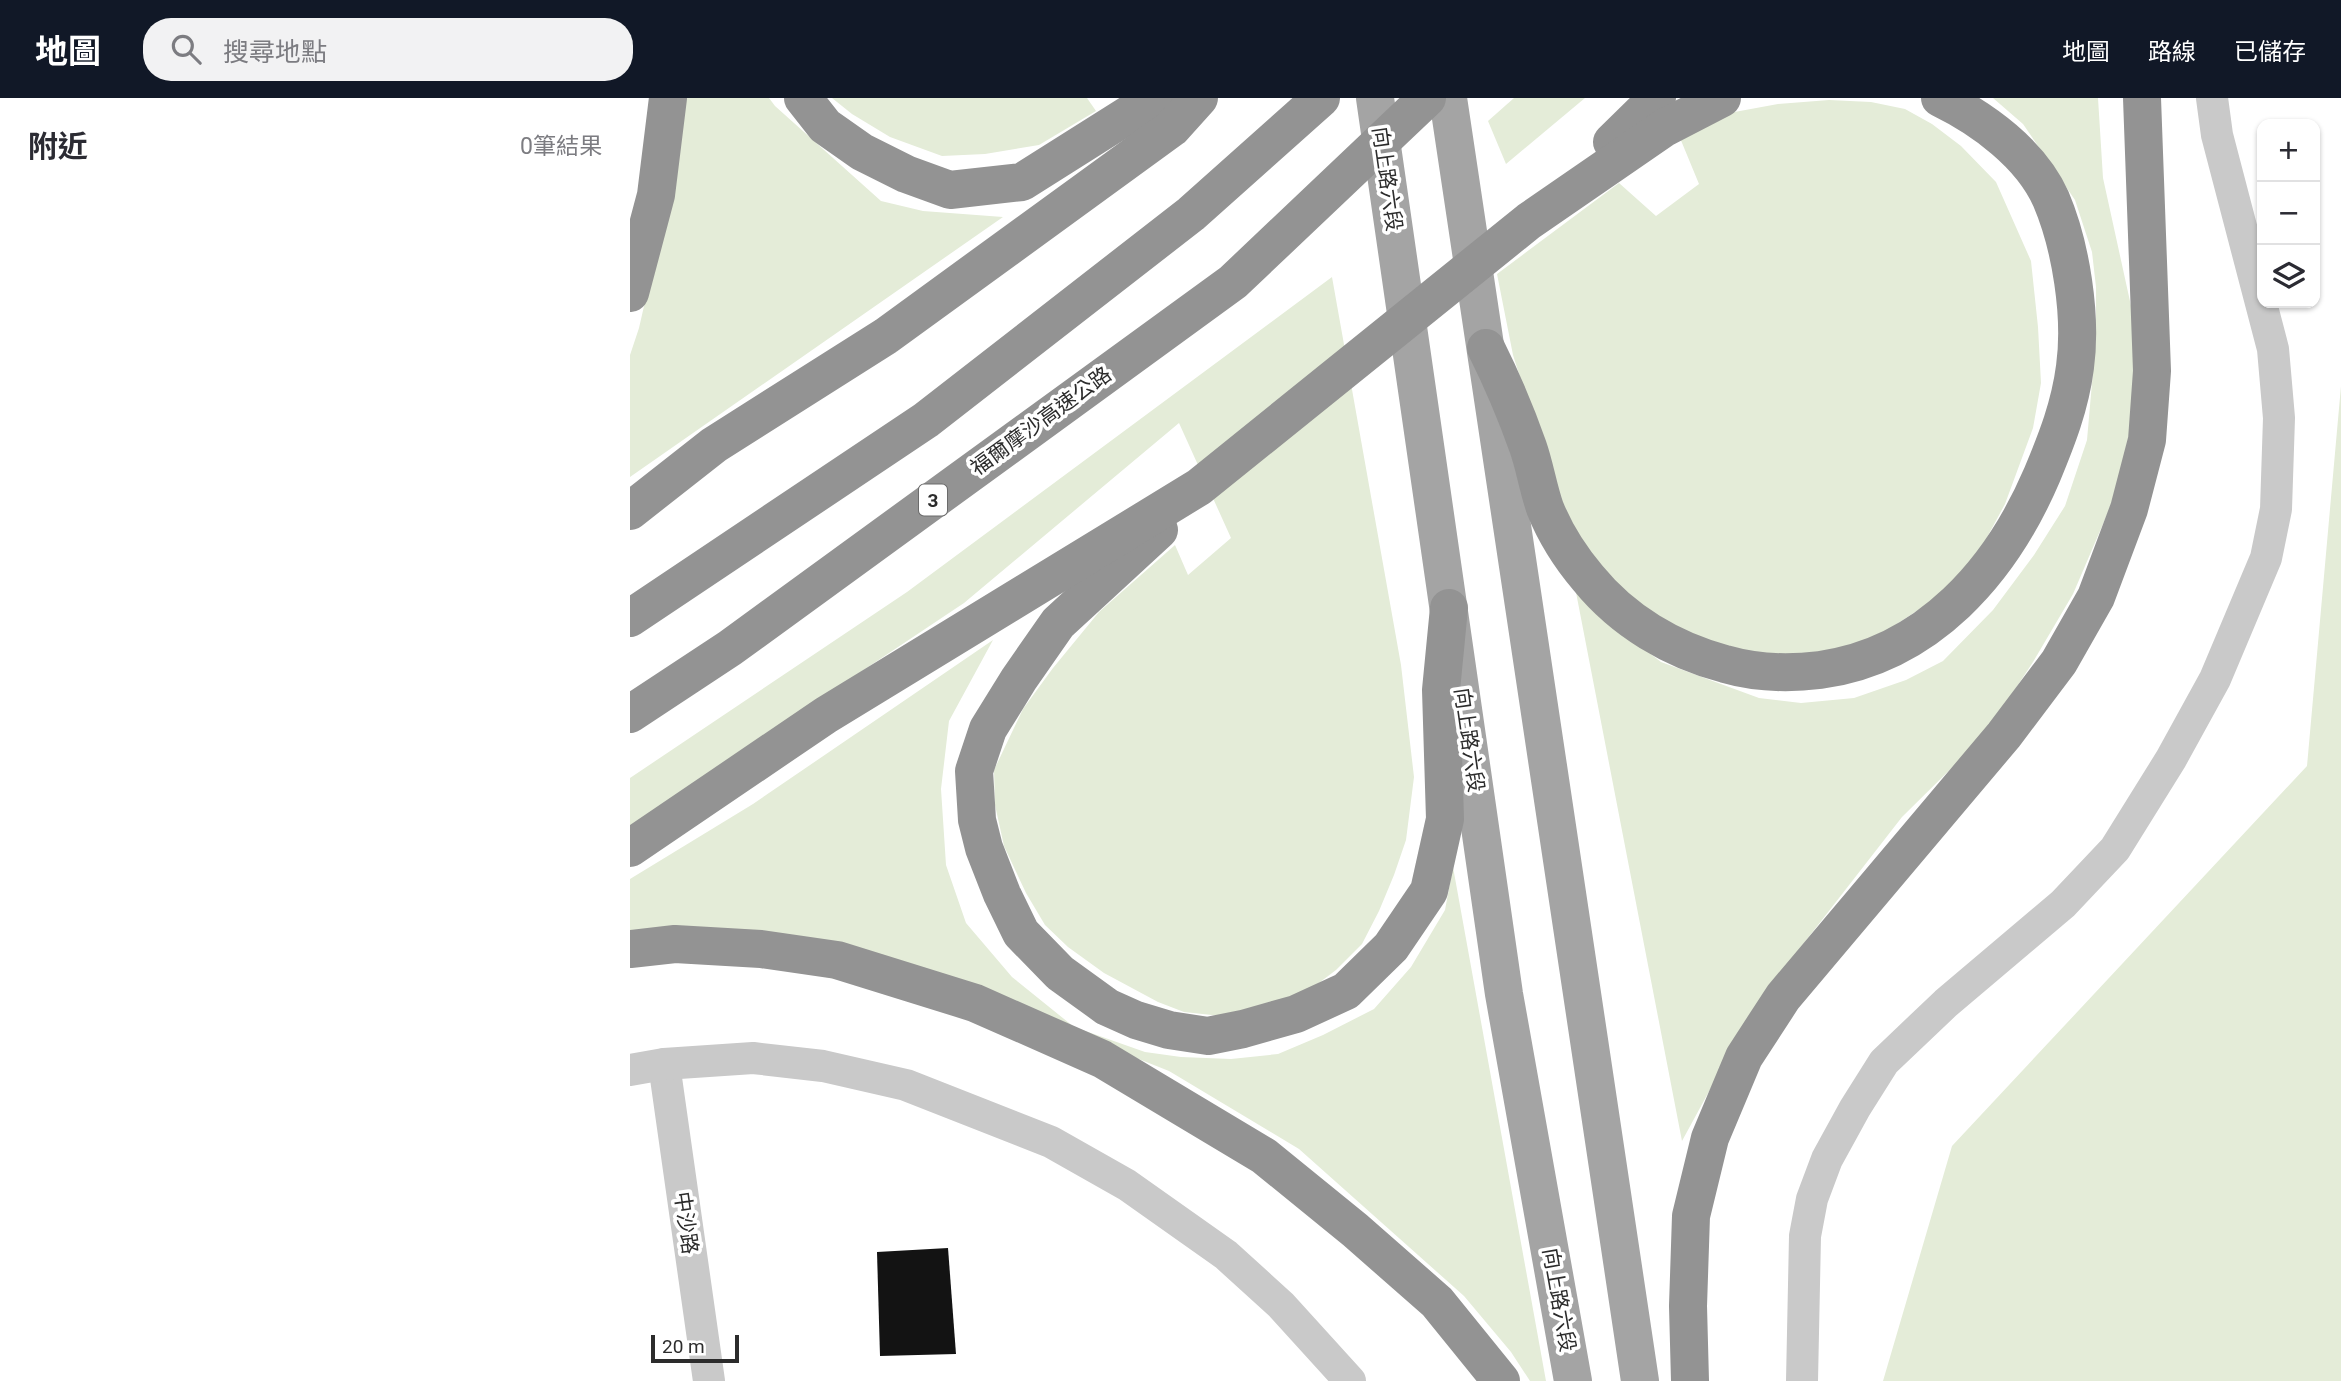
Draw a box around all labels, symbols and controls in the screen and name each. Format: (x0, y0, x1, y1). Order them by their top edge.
search box (143, 18, 633, 81)
icon: search (167, 30, 205, 68)
text: 地圖 (35, 32, 101, 71)
text: 搜尋地點 (223, 37, 327, 67)
text: 地圖 (2062, 38, 2110, 66)
text: 路線 (2148, 38, 2196, 66)
text: 已儲存 (2234, 38, 2306, 66)
map controls (2257, 119, 2320, 308)
button: + (2257, 119, 2320, 182)
street label: 向上路六段 (1368, 125, 1406, 233)
text: 附近 (28, 129, 88, 164)
text: 0筆結果 (520, 133, 602, 160)
button: − (2257, 182, 2320, 245)
button: layers (2257, 245, 2320, 308)
street label: 福爾摩沙高速公路 (966, 362, 1116, 480)
road number: 3 (919, 484, 947, 516)
street label: 向上路六段 (1450, 686, 1488, 794)
street label: 中沙路 (670, 1190, 702, 1256)
street label: 向上路六段 (1538, 1246, 1580, 1354)
scale bar (651, 1332, 738, 1364)
text: 20 m (662, 1335, 705, 1358)

